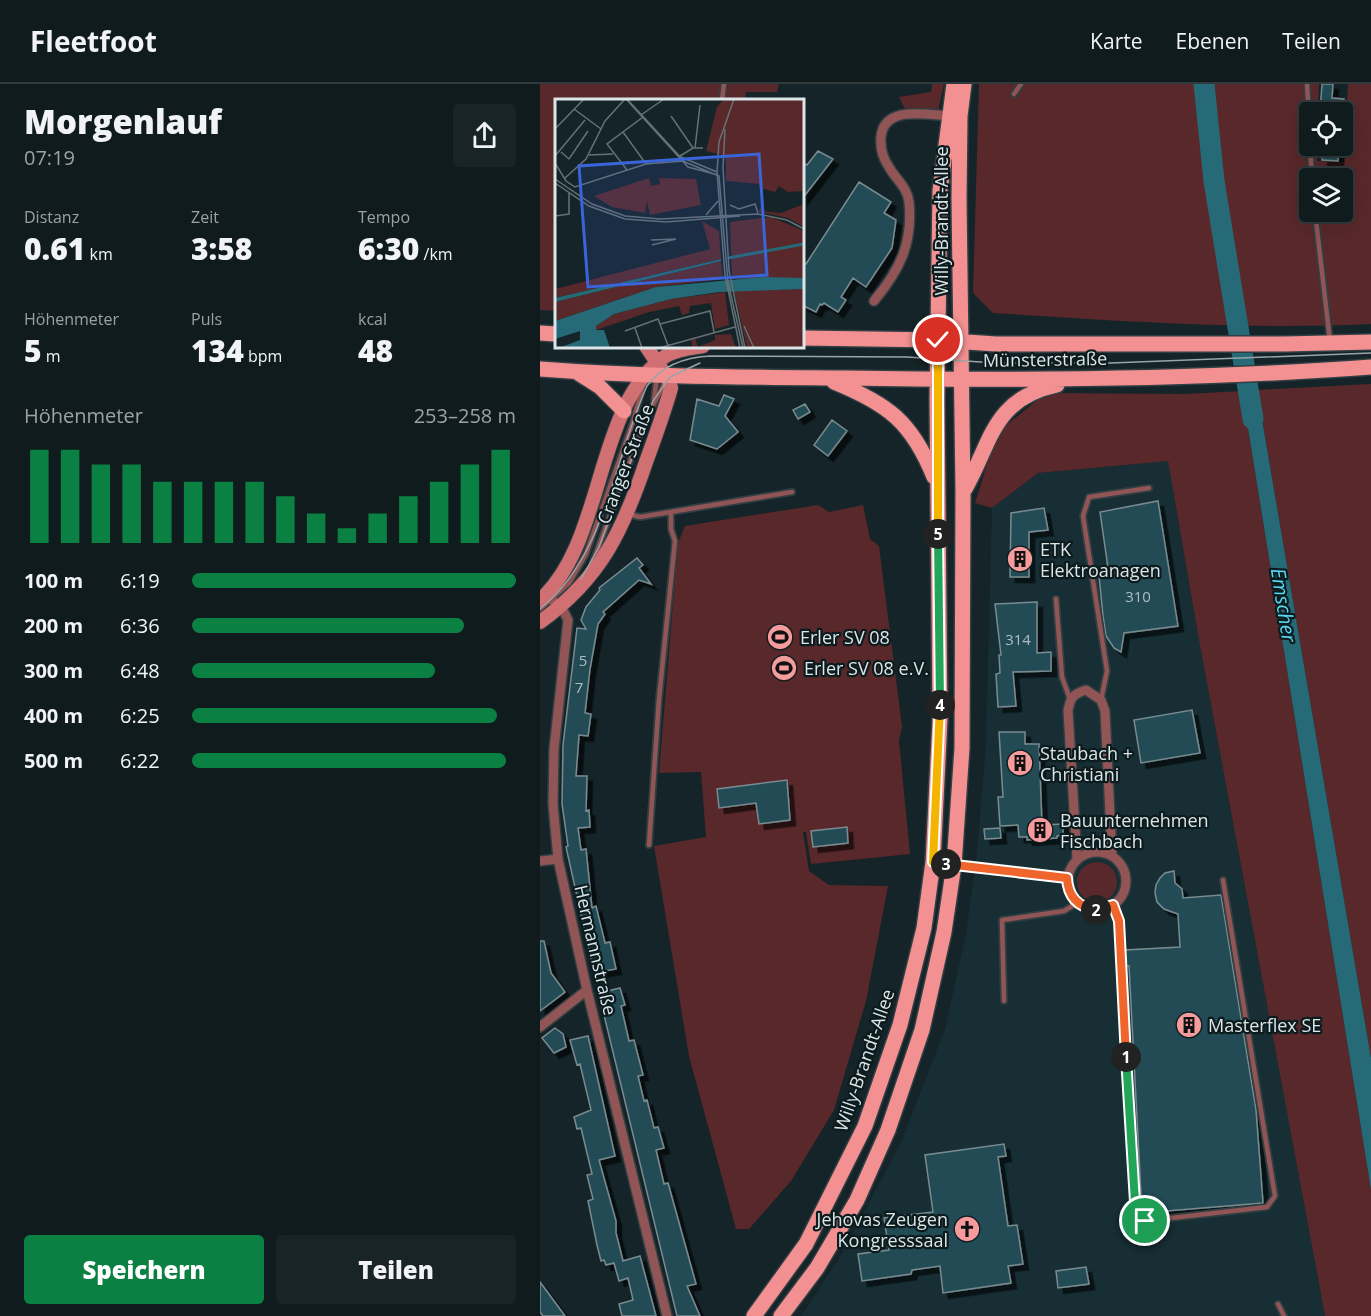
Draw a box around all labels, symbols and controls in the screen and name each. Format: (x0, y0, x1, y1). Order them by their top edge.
text: Fleetfoot (30, 22, 157, 60)
text: Karte (1090, 27, 1143, 55)
text: Ebenen (1176, 27, 1249, 55)
text: Teilen (1282, 27, 1341, 55)
text: Morgenlauf (24, 99, 222, 144)
inset map (555, 99, 804, 348)
map controls (1299, 102, 1353, 222)
button: locate (1299, 102, 1353, 156)
button: share (453, 104, 516, 167)
text: 07:19 (24, 144, 75, 171)
street label: Willy-Brandt-Allee (929, 147, 953, 296)
button: layers (1299, 168, 1353, 222)
text: Distanz (24, 206, 79, 228)
text: Zeit (191, 206, 219, 228)
text: Tempo (358, 206, 410, 228)
text: 0.61 (24, 228, 85, 269)
text: 3:58 (191, 228, 252, 269)
text: 6:30 (358, 228, 419, 269)
text: km (85, 243, 113, 265)
text: /km (419, 243, 453, 265)
text: Höhenmeter (24, 308, 119, 330)
text: Puls (191, 308, 222, 330)
text: kcal (358, 308, 387, 330)
pin (912, 314, 963, 365)
icon: check (921, 323, 954, 356)
text: 5 (24, 330, 42, 371)
text: 134 (191, 330, 244, 371)
text: 48 (358, 330, 393, 371)
text: m (42, 345, 61, 367)
text: bpm (244, 345, 282, 367)
street label: Münsterstraße (983, 346, 1107, 372)
street label: Cranger Straße (591, 401, 659, 527)
text: Höhenmeter (24, 402, 143, 429)
text: 253–258 m (414, 402, 516, 429)
pin: 5 (923, 519, 953, 549)
text: 5 (933, 523, 943, 545)
place label: ETK Elektroanagen (1040, 537, 1161, 582)
building icon: ETK Elektroanagen (1005, 544, 1035, 574)
water label: Emscher (1265, 566, 1303, 645)
text: 100 m (24, 567, 83, 594)
text: 6:19 (120, 567, 160, 594)
house number: 310 (1125, 586, 1151, 606)
text: 200 m (24, 612, 83, 639)
text: 6:36 (120, 612, 160, 639)
sports icon: Erler SV 08 (765, 622, 795, 652)
place label: Erler SV 08 (800, 625, 890, 649)
house number: 314 (1005, 629, 1031, 649)
house number: 5 (579, 650, 587, 670)
sports icon: Erler SV 08 e.V. (769, 653, 799, 683)
place label: Erler SV 08 e.V. (804, 656, 929, 680)
text: 300 m (24, 657, 83, 684)
text: 6:48 (120, 657, 160, 684)
house number: 7 (575, 677, 583, 697)
pin: 4 (925, 690, 955, 720)
text: 4 (935, 694, 945, 716)
text: 400 m (24, 702, 83, 729)
text: 6:25 (120, 702, 160, 729)
place label: Staubach + Christiani (1040, 741, 1133, 786)
text: 500 m (24, 747, 83, 774)
text: 6:22 (120, 747, 160, 774)
building icon: Staubach + Christiani (1005, 748, 1035, 778)
place label: Bauunternehmen Fischbach (1060, 808, 1209, 853)
building icon: Bauunternehmen Fischbach (1025, 815, 1055, 845)
pin: 3 (931, 849, 961, 879)
text: 3 (941, 853, 951, 875)
street label: Hermannstraße (569, 882, 623, 1018)
pin: 2 (1081, 895, 1111, 925)
text: 2 (1091, 899, 1101, 921)
street label: Willy-Brandt-Allee (828, 986, 900, 1134)
building icon: Masterflex SE (1174, 1010, 1204, 1040)
place label: Masterflex SE (1208, 1013, 1321, 1037)
pin: 1 (1111, 1042, 1141, 1072)
text: 1 (1121, 1046, 1131, 1068)
pin (1119, 1195, 1170, 1246)
icon: arrive (1128, 1204, 1161, 1237)
place label: Jehovas Zeugen Kongresssaal (815, 1207, 948, 1252)
church icon: Jehovas Zeugen Kongresssaal (952, 1214, 982, 1244)
button: Speichern (24, 1235, 264, 1304)
button: Teilen (276, 1235, 516, 1304)

